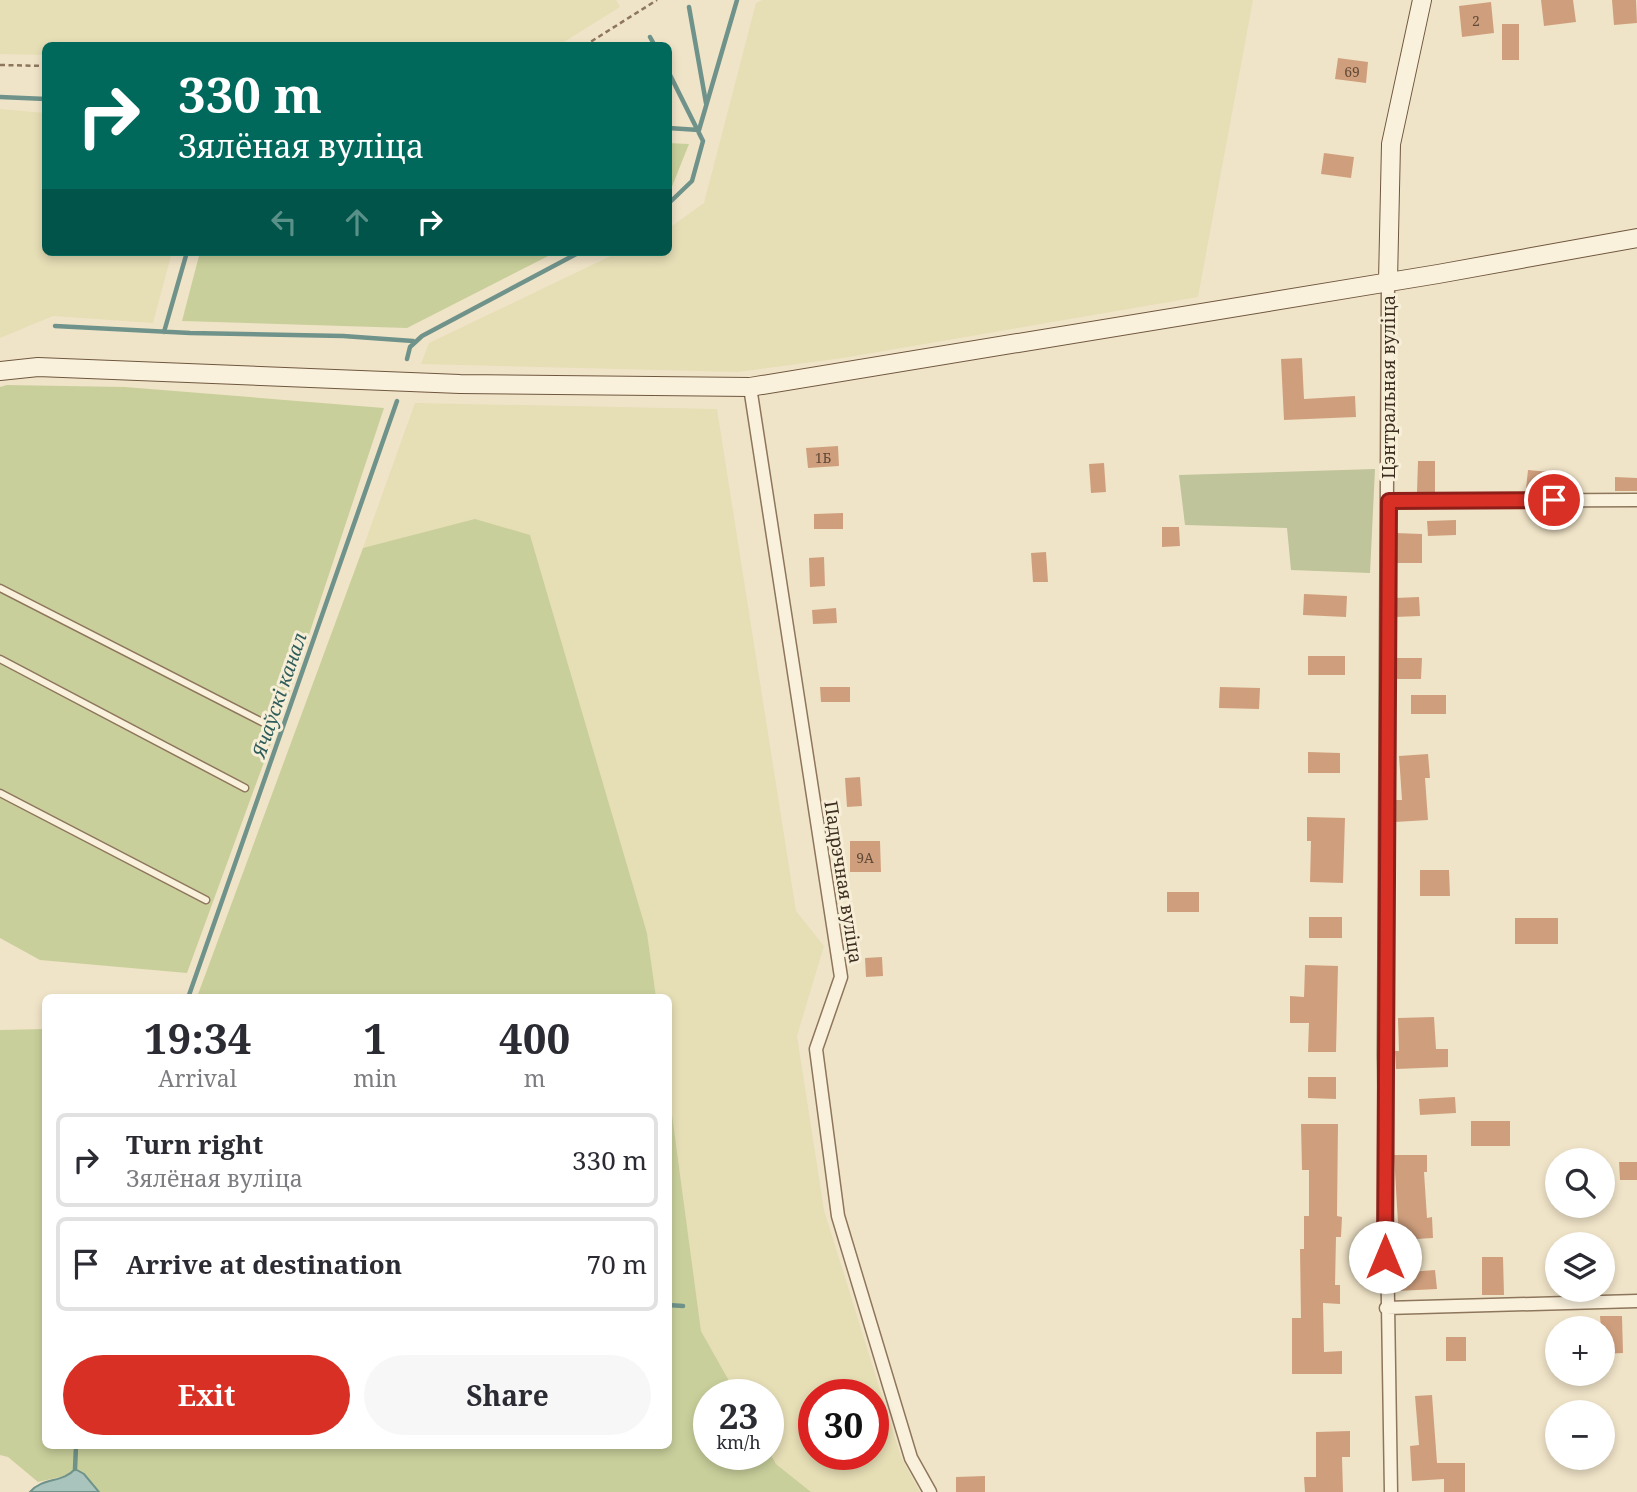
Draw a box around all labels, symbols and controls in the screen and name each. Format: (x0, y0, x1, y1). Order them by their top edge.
house number: 2 (1472, 11, 1480, 30)
text: 330 m (178, 61, 322, 127)
house number: 69 (1344, 62, 1360, 81)
icon: right (63, 70, 154, 161)
text: Зялёная вуліца (178, 124, 424, 167)
icon: left (265, 203, 303, 241)
icon: ahead (338, 203, 376, 241)
icon: right (411, 203, 449, 241)
street label: Цэнтральная вуліца (1376, 295, 1400, 479)
house number: 1Б (815, 448, 831, 467)
pin (1524, 470, 1584, 530)
icon: arrive (1535, 481, 1573, 519)
water label: Ячаўскі канал (245, 629, 313, 763)
street label: Падрэчная вуліца (819, 799, 869, 965)
house number: 9А (856, 848, 874, 867)
text: 19:34 (144, 1009, 251, 1066)
text: 1 (363, 1009, 387, 1066)
text: 400 (499, 1009, 570, 1066)
text: Arrival (158, 1062, 237, 1094)
text: min (353, 1062, 397, 1094)
text: m (524, 1062, 545, 1094)
text: Turn right (126, 1126, 263, 1162)
icon: right (67, 1141, 105, 1179)
text: 330 m (572, 1142, 647, 1178)
map controls (1545, 1148, 1615, 1470)
button: search (1545, 1148, 1615, 1218)
text: Зялёная вуліца (126, 1162, 303, 1194)
position arrow (1348, 1220, 1422, 1294)
button: layers (1545, 1232, 1615, 1302)
icon: arrive (67, 1245, 105, 1283)
text: Arrive at destination (126, 1246, 402, 1282)
text: 70 m (587, 1246, 647, 1282)
button: + (1545, 1316, 1615, 1386)
button: Exit (63, 1355, 350, 1435)
button: Share (364, 1355, 651, 1435)
speed limit sign: 30 (798, 1379, 889, 1470)
text: 23 (719, 1392, 758, 1439)
button: − (1545, 1400, 1615, 1470)
text: km/h (716, 1430, 761, 1454)

